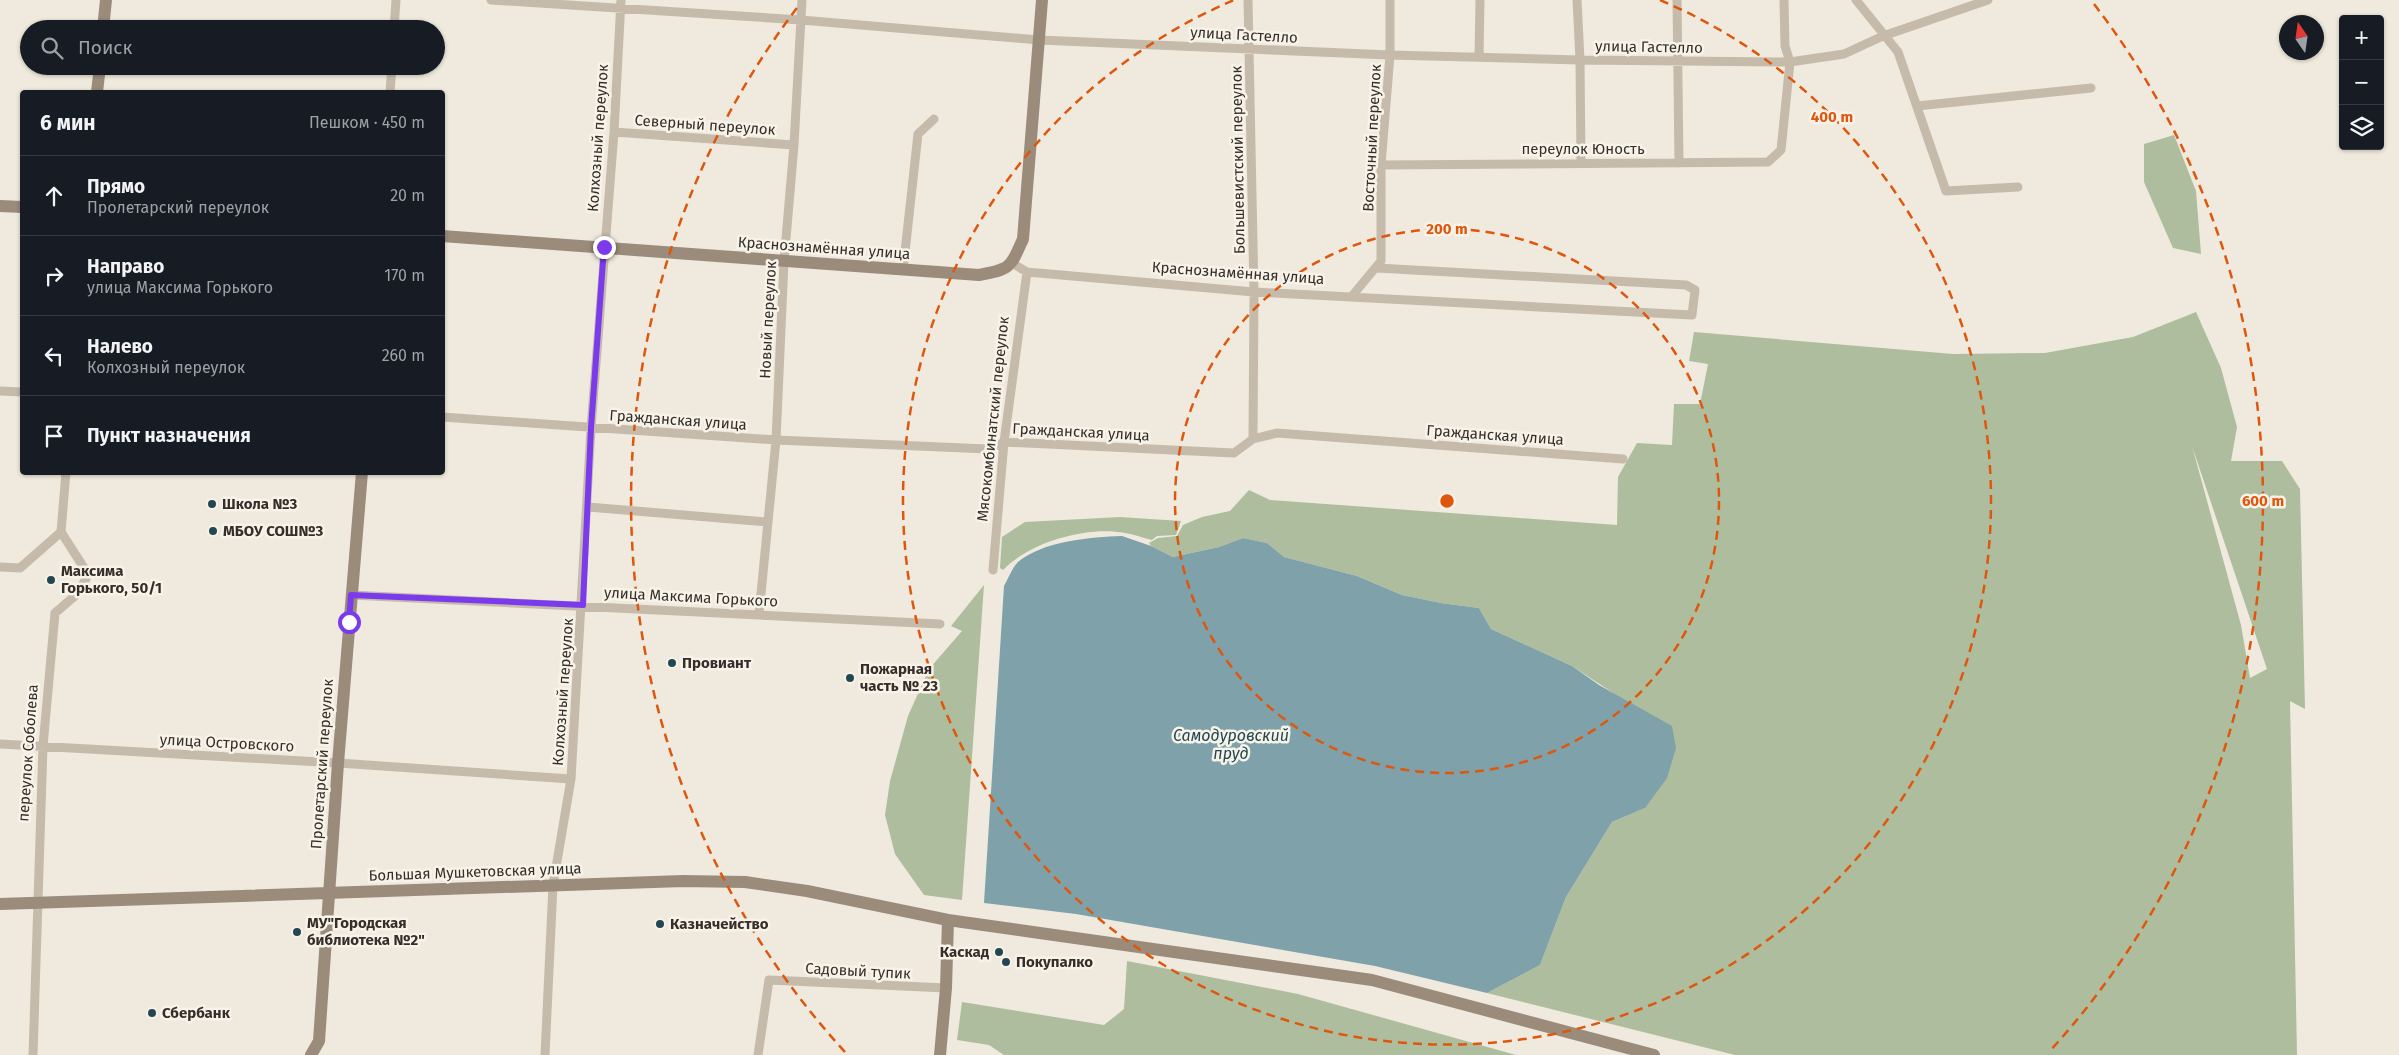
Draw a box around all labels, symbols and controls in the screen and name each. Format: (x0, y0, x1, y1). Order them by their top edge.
north arrow (2279, 15, 2324, 60)
map controls (2339, 15, 2384, 150)
button: + (2339, 15, 2384, 60)
search box (20, 20, 445, 75)
street label: улица Гастелло (1190, 23, 1298, 47)
icon: search (38, 34, 66, 62)
text: Поиск (78, 36, 132, 59)
street label: улица Гастелло (1595, 37, 1703, 57)
button: − (2339, 60, 2384, 105)
street label: Колхозный переулок (584, 63, 612, 213)
street label: Восточный переулок (1359, 64, 1385, 212)
street label: Большевистский переулок (1227, 66, 1249, 254)
button: layers (2339, 105, 2384, 150)
text: 400 m (1811, 108, 1853, 126)
text: 6 мин (40, 110, 96, 136)
street label: Северный переулок (634, 111, 776, 139)
text: Пешком · 450 m (309, 113, 425, 132)
street label: переулок Юность (1521, 140, 1645, 158)
text: Прямо (87, 175, 145, 198)
icon: ahead (40, 182, 68, 210)
text: 20 m (390, 186, 425, 205)
text: Пролетарский переулок (87, 198, 269, 217)
text: 200 m (1426, 220, 1468, 238)
street label: Краснознамённая улица (737, 233, 911, 263)
route end (593, 236, 616, 259)
text: Направо (87, 255, 164, 278)
street label: Краснознамённая улица (1151, 258, 1325, 288)
street label: Новый переулок (756, 260, 780, 379)
icon: right (40, 262, 68, 290)
text: 170 m (384, 266, 425, 285)
text: улица Максима Горького (87, 278, 273, 297)
street label: Мясокомбинатский переулок (973, 315, 1013, 523)
text: Налево (87, 335, 153, 358)
icon: left (40, 342, 68, 370)
text: 260 m (382, 346, 425, 365)
text: Колхозный переулок (87, 358, 245, 377)
street label: Гражданская улица (609, 406, 747, 434)
street label: Гражданская улица (1012, 419, 1150, 445)
street label: Гражданская улица (1426, 421, 1564, 449)
icon: arrive (40, 422, 68, 450)
text: Пункт назначения (87, 424, 251, 447)
centre of rings (1438, 492, 1456, 510)
text: 600 m (2242, 492, 2284, 510)
place label: Школа №3 (222, 495, 298, 513)
marker: Школа №3 (206, 498, 218, 510)
place label: МБОУ СОШ№3 (223, 522, 323, 540)
marker: МБОУ СОШ№3 (207, 525, 219, 537)
place label: Максима Горького, 50/1 (61, 562, 162, 597)
marker: Максима Горького, 50/1 (45, 574, 57, 586)
street label: улица Максима Горького (603, 583, 779, 611)
route start (338, 611, 361, 634)
street label: Колхозный переулок (549, 617, 577, 767)
place label: Провиант (682, 654, 752, 672)
marker: Провиант (666, 657, 678, 669)
place label: Пожарная часть № 23 (860, 660, 938, 695)
marker: Пожарная часть № 23 (844, 672, 856, 684)
street label: Пролетарский переулок (307, 678, 337, 850)
street label: переулок Соболева (14, 684, 42, 822)
water label: Самодуровский пруд (1173, 726, 1289, 763)
street label: улица Островского (159, 730, 295, 756)
street label: Большая Мушкетовская улица (368, 859, 582, 885)
place label: МУ"Городская библиотека №2" (307, 914, 425, 949)
place label: Казначейство (670, 915, 769, 933)
marker: Казначейство (654, 918, 666, 930)
marker: МУ"Городская библиотека №2" (291, 926, 303, 938)
place label: Каскад (940, 943, 990, 961)
marker: Каскад (993, 946, 1005, 958)
place label: Покупалко (1016, 953, 1093, 971)
marker: Покупалко (1000, 956, 1012, 968)
street label: Садовый тупик (805, 959, 911, 983)
place label: Сбербанк (162, 1004, 231, 1022)
marker: Сбербанк (146, 1007, 158, 1019)

